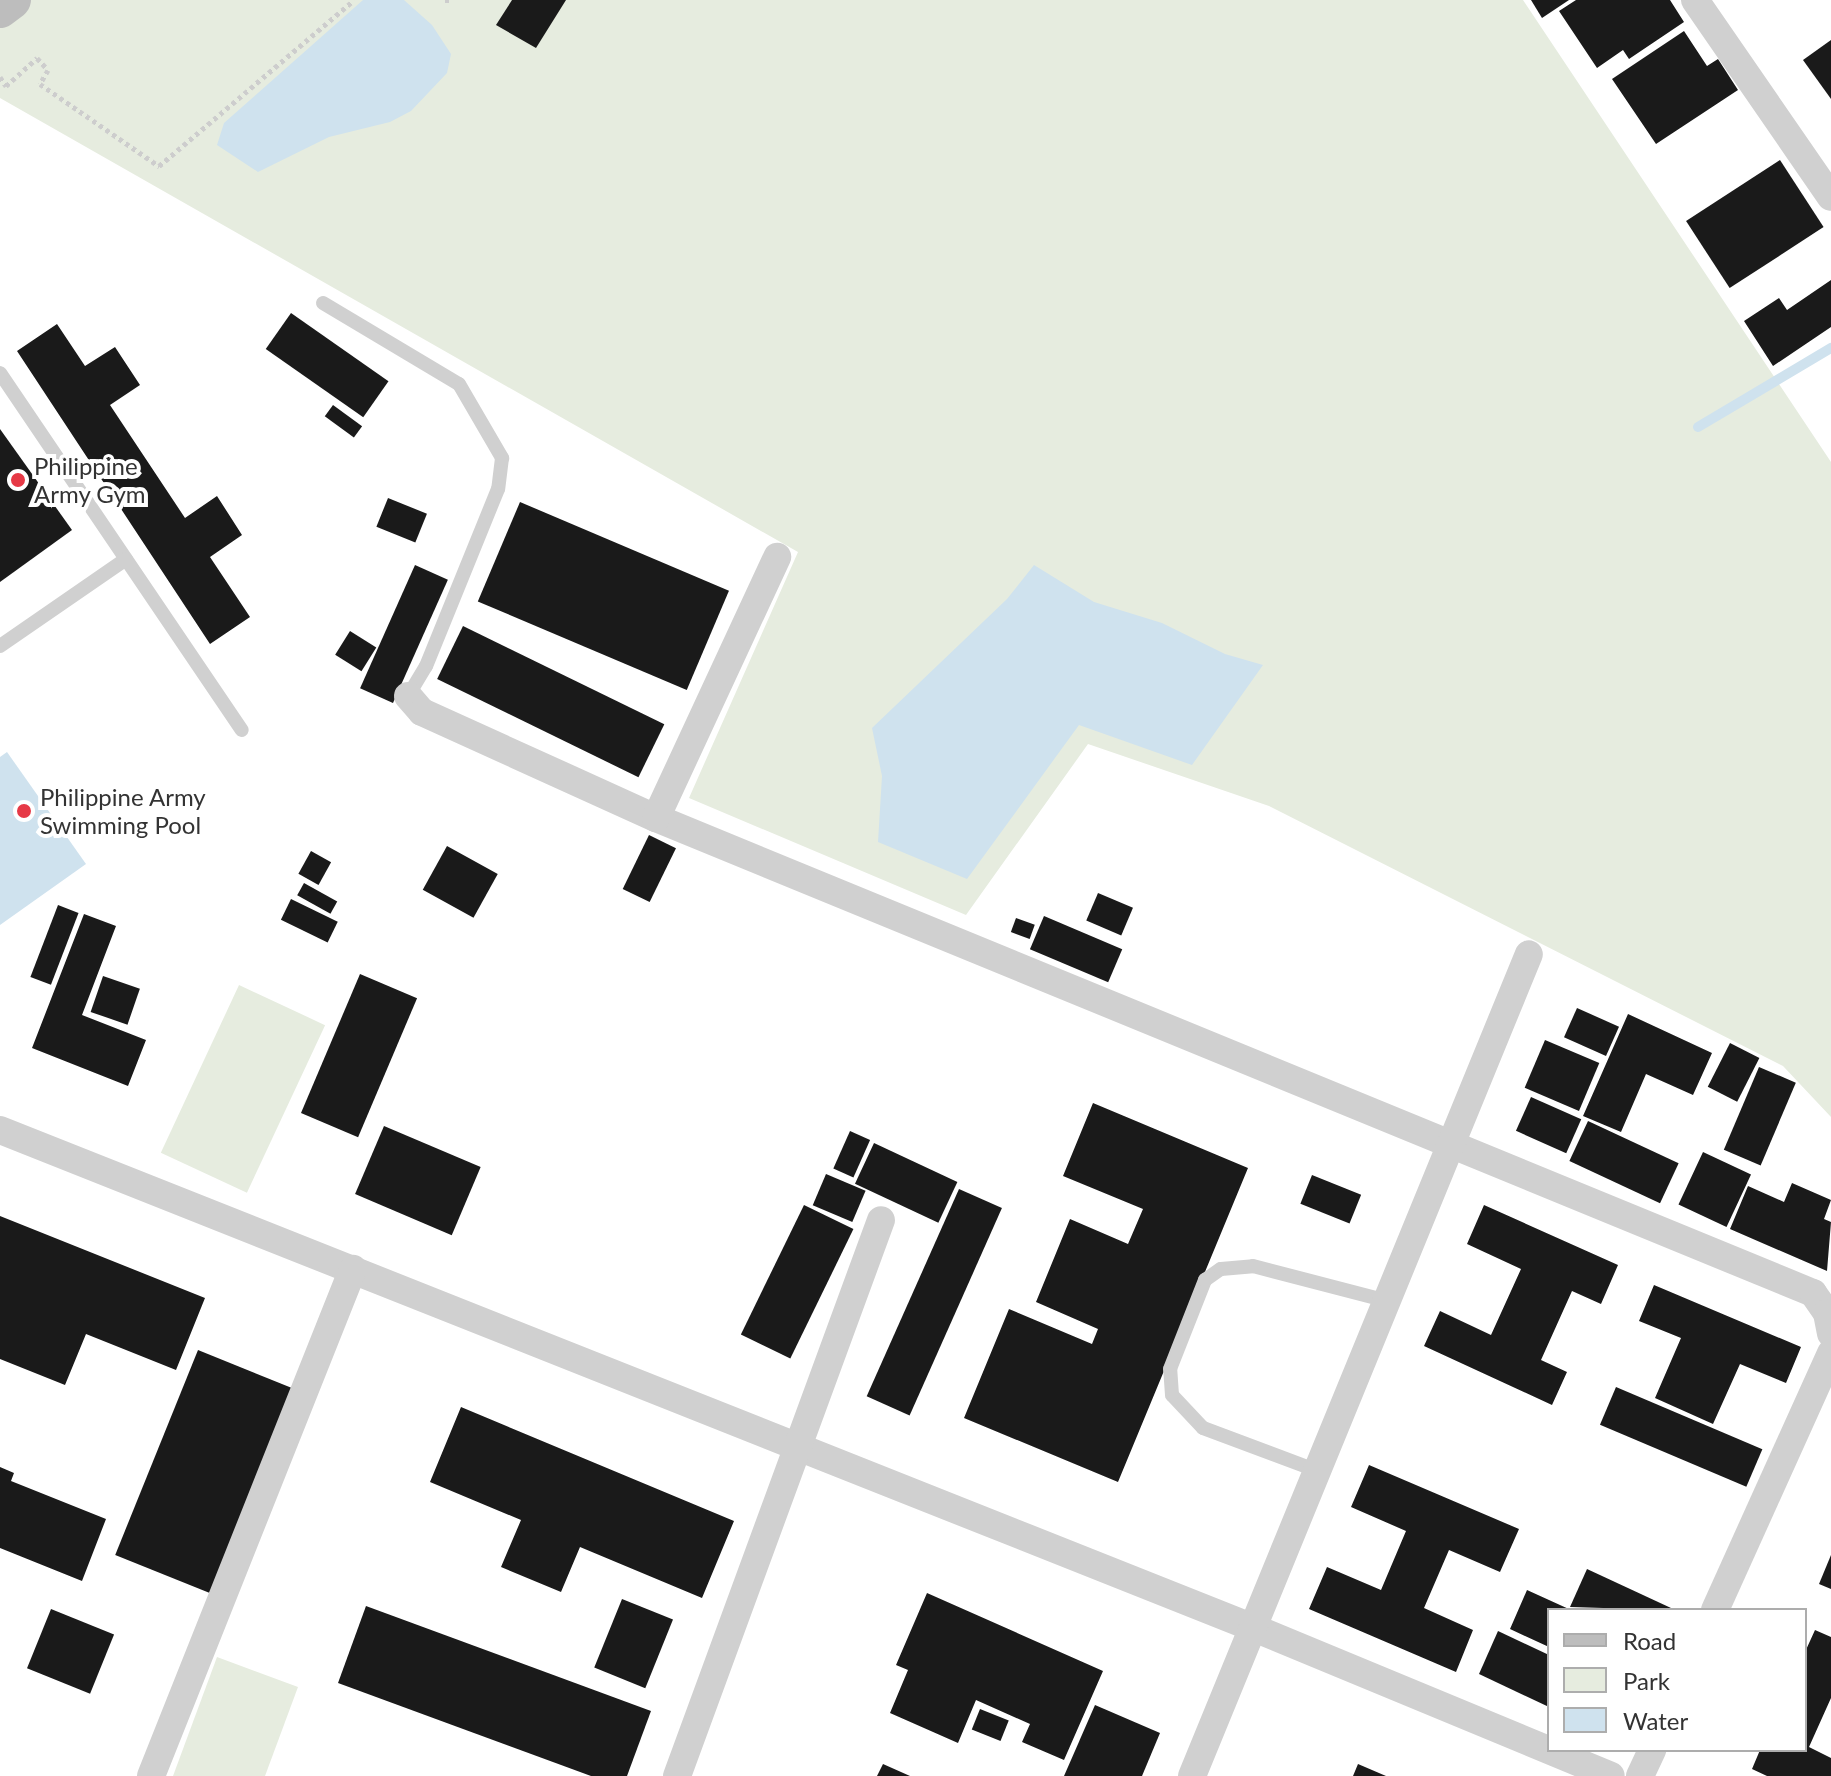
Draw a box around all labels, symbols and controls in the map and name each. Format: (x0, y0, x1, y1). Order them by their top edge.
place label: Philippine Army Gym (34, 452, 146, 508)
marker: Philippine Army Gym (9, 471, 27, 489)
place label: Philippine Army Swimming Pool (40, 783, 207, 839)
marker: Philippine Army Swimming Pool (15, 802, 33, 820)
legend (1547, 1608, 1807, 1752)
text: Road (1623, 1626, 1676, 1655)
text: Park (1623, 1666, 1670, 1695)
text: Water (1623, 1706, 1688, 1735)

